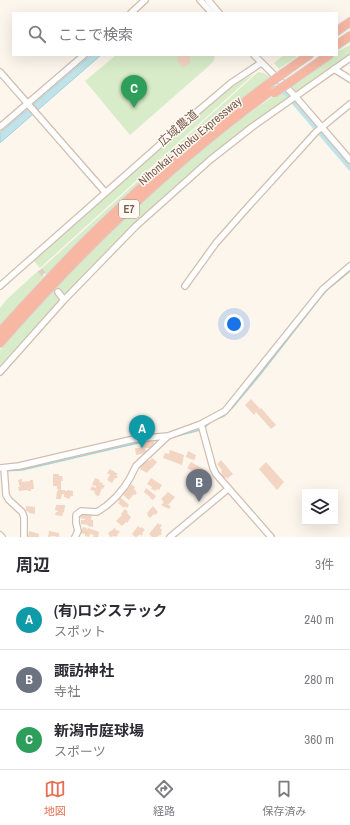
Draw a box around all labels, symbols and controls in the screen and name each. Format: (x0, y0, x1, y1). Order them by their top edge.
search box (12, 12, 338, 56)
icon: search (26, 23, 48, 45)
text: ここで検索 (58, 24, 133, 45)
pin: C (121, 75, 147, 108)
street label: Nihonkai-Tohoku Expressway (135, 93, 245, 189)
street label: 広域農道 (155, 106, 201, 150)
road number: E7 (119, 200, 139, 218)
your location (224, 314, 244, 334)
pin: A (129, 415, 155, 448)
pin: B (186, 469, 212, 502)
map controls (302, 489, 338, 525)
button: layers (302, 489, 338, 525)
text: 周辺 (16, 553, 50, 576)
text: 3件 (315, 556, 334, 573)
text: (有)ロジステック (54, 600, 167, 621)
text: A (25, 611, 33, 628)
text: 240 m (304, 611, 334, 628)
text: スポット (54, 623, 106, 640)
text: 諏訪神社 (54, 660, 114, 681)
text: B (25, 671, 33, 688)
text: 280 m (304, 671, 334, 688)
text: 寺社 (54, 683, 80, 700)
text: 新潟市庭球場 (54, 720, 144, 741)
text: C (25, 731, 33, 748)
text: 360 m (304, 731, 334, 748)
text: スポーツ (54, 743, 106, 760)
tab: 地図 (44, 778, 66, 818)
tab: 経路 (153, 778, 175, 818)
tab: 保存済み (262, 778, 306, 818)

